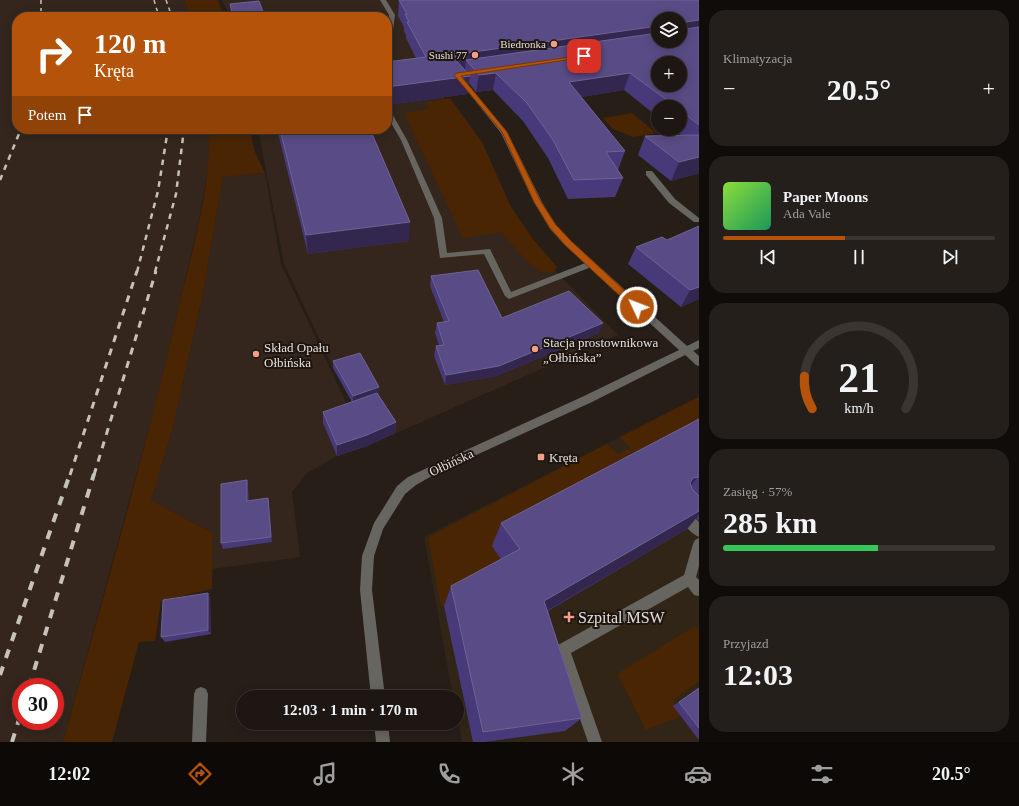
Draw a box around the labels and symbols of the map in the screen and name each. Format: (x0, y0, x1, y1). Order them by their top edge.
place label: Biedronka (500, 38, 546, 50)
marker: Biedronka (549, 39, 559, 49)
pin (567, 39, 601, 73)
place label: Sushi 77 (429, 49, 467, 61)
marker: Sushi 77 (470, 50, 480, 60)
position arrow (616, 286, 658, 328)
place label: Stacja prostownikowa „Ołbińska” (543, 335, 658, 365)
place label: Skład Opału Ołbińska (264, 340, 329, 370)
marker: Stacja prostownikowa „Ołbińska” (530, 344, 540, 354)
marker: Skład Opału Ołbińska (251, 349, 261, 359)
street label: Ołbińska (427, 446, 476, 479)
place label: Kręta (549, 450, 578, 465)
marker: Kręta (536, 452, 546, 462)
place label: Szpital MSW (578, 609, 666, 627)
marker: Szpital MSW (563, 611, 575, 623)
speed limit sign: 30 (12, 678, 64, 730)

